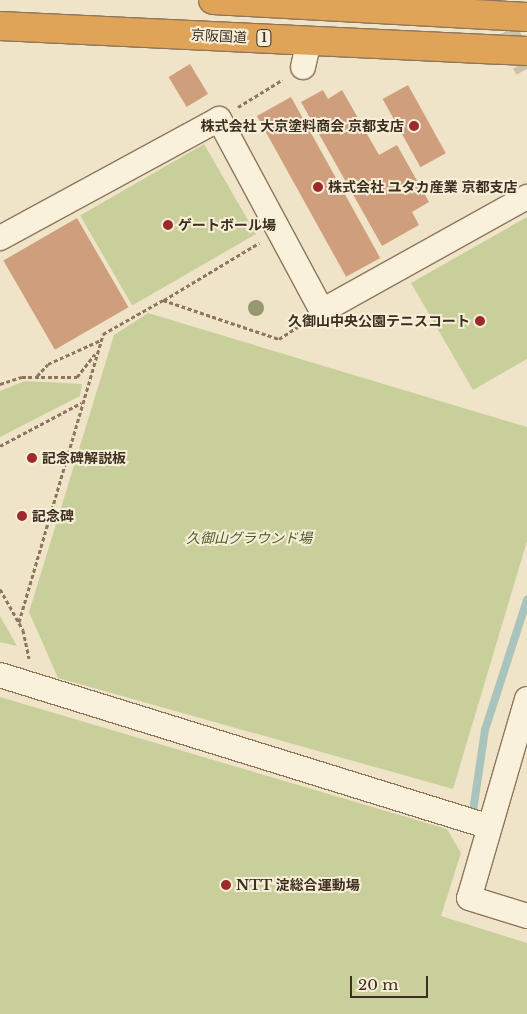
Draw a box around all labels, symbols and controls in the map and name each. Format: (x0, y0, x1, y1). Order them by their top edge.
street label: 京阪国道 (191, 26, 247, 46)
road number: 1 (255, 28, 273, 48)
place label: 株式会社 大京塗料商会 京都支店 (201, 118, 404, 134)
marker: 株式会社 大京塗料商会 京都支店 (408, 120, 420, 132)
place label: 株式会社 ユタカ産業 京都支店 (328, 179, 517, 195)
marker: 株式会社 ユタカ産業 京都支店 (312, 181, 324, 193)
place label: ゲートボール場 (178, 217, 276, 233)
marker: ゲートボール場 (162, 219, 174, 231)
place label: 久御山中央公園テニスコート (288, 313, 470, 329)
marker: 久御山中央公園テニスコート (474, 315, 486, 327)
place label: 記念碑解説板 (42, 450, 126, 466)
marker: 記念碑解説板 (26, 452, 38, 464)
place label: 記念碑 (32, 508, 74, 524)
marker: 記念碑 (16, 510, 28, 522)
park label: 久御山グラウンド場 (186, 530, 312, 546)
place label: NTT 淀総合運動場 (236, 877, 360, 893)
marker: NTT 淀総合運動場 (220, 879, 232, 891)
scale bar (352, 966, 430, 998)
text: 20 m (358, 975, 398, 994)

